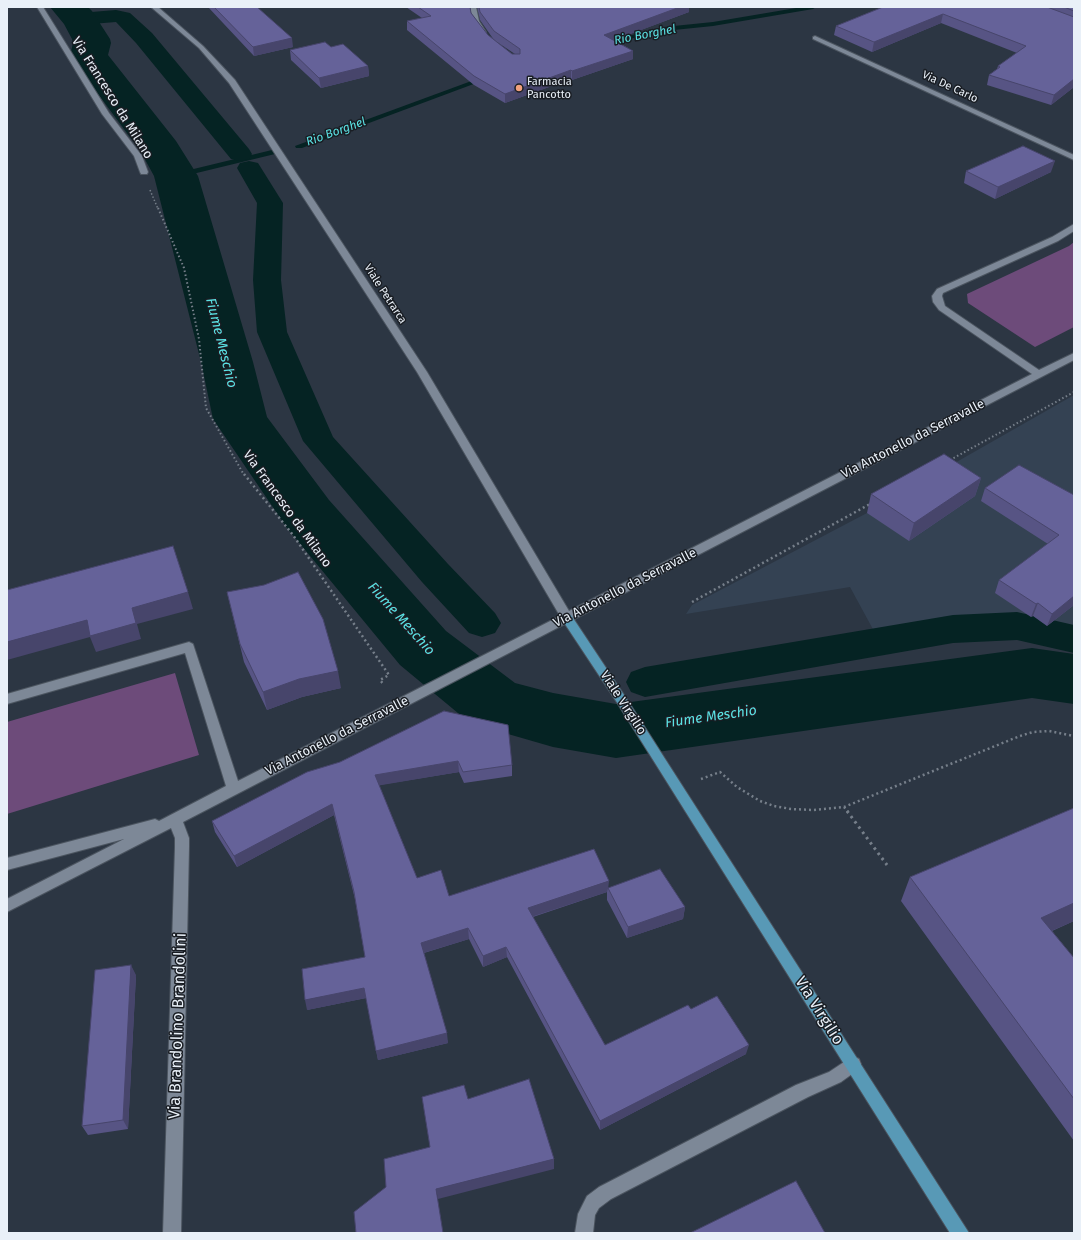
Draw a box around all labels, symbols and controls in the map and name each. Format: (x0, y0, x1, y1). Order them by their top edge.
water label: Rio Borghel (613, 22, 677, 48)
street label: Via Francesco da Milano (68, 34, 156, 162)
street label: Via De Carlo (920, 68, 980, 106)
place label: Farmacia Pancotto (527, 75, 572, 101)
marker: Farmacia Pancotto (514, 83, 524, 93)
water label: Rio Borghel (304, 115, 368, 149)
street label: Viale Petrarca (361, 262, 409, 326)
water label: Fiume Meschio (202, 296, 240, 390)
street label: Via Antonello da Serravalle (839, 396, 987, 482)
street label: Via Francesco da Milano (239, 447, 335, 571)
street label: Via Antonello da Serravalle (551, 545, 699, 631)
water label: Fiume Meschio (364, 579, 438, 659)
street label: Viale Virgilio (596, 668, 650, 738)
street label: Via Antonello da Serravalle (263, 693, 411, 779)
water label: Fiume Meschio (664, 702, 758, 732)
street label: Via Brandolino Brandolini (165, 933, 191, 1119)
street label: Via Virgilio (790, 973, 848, 1049)

